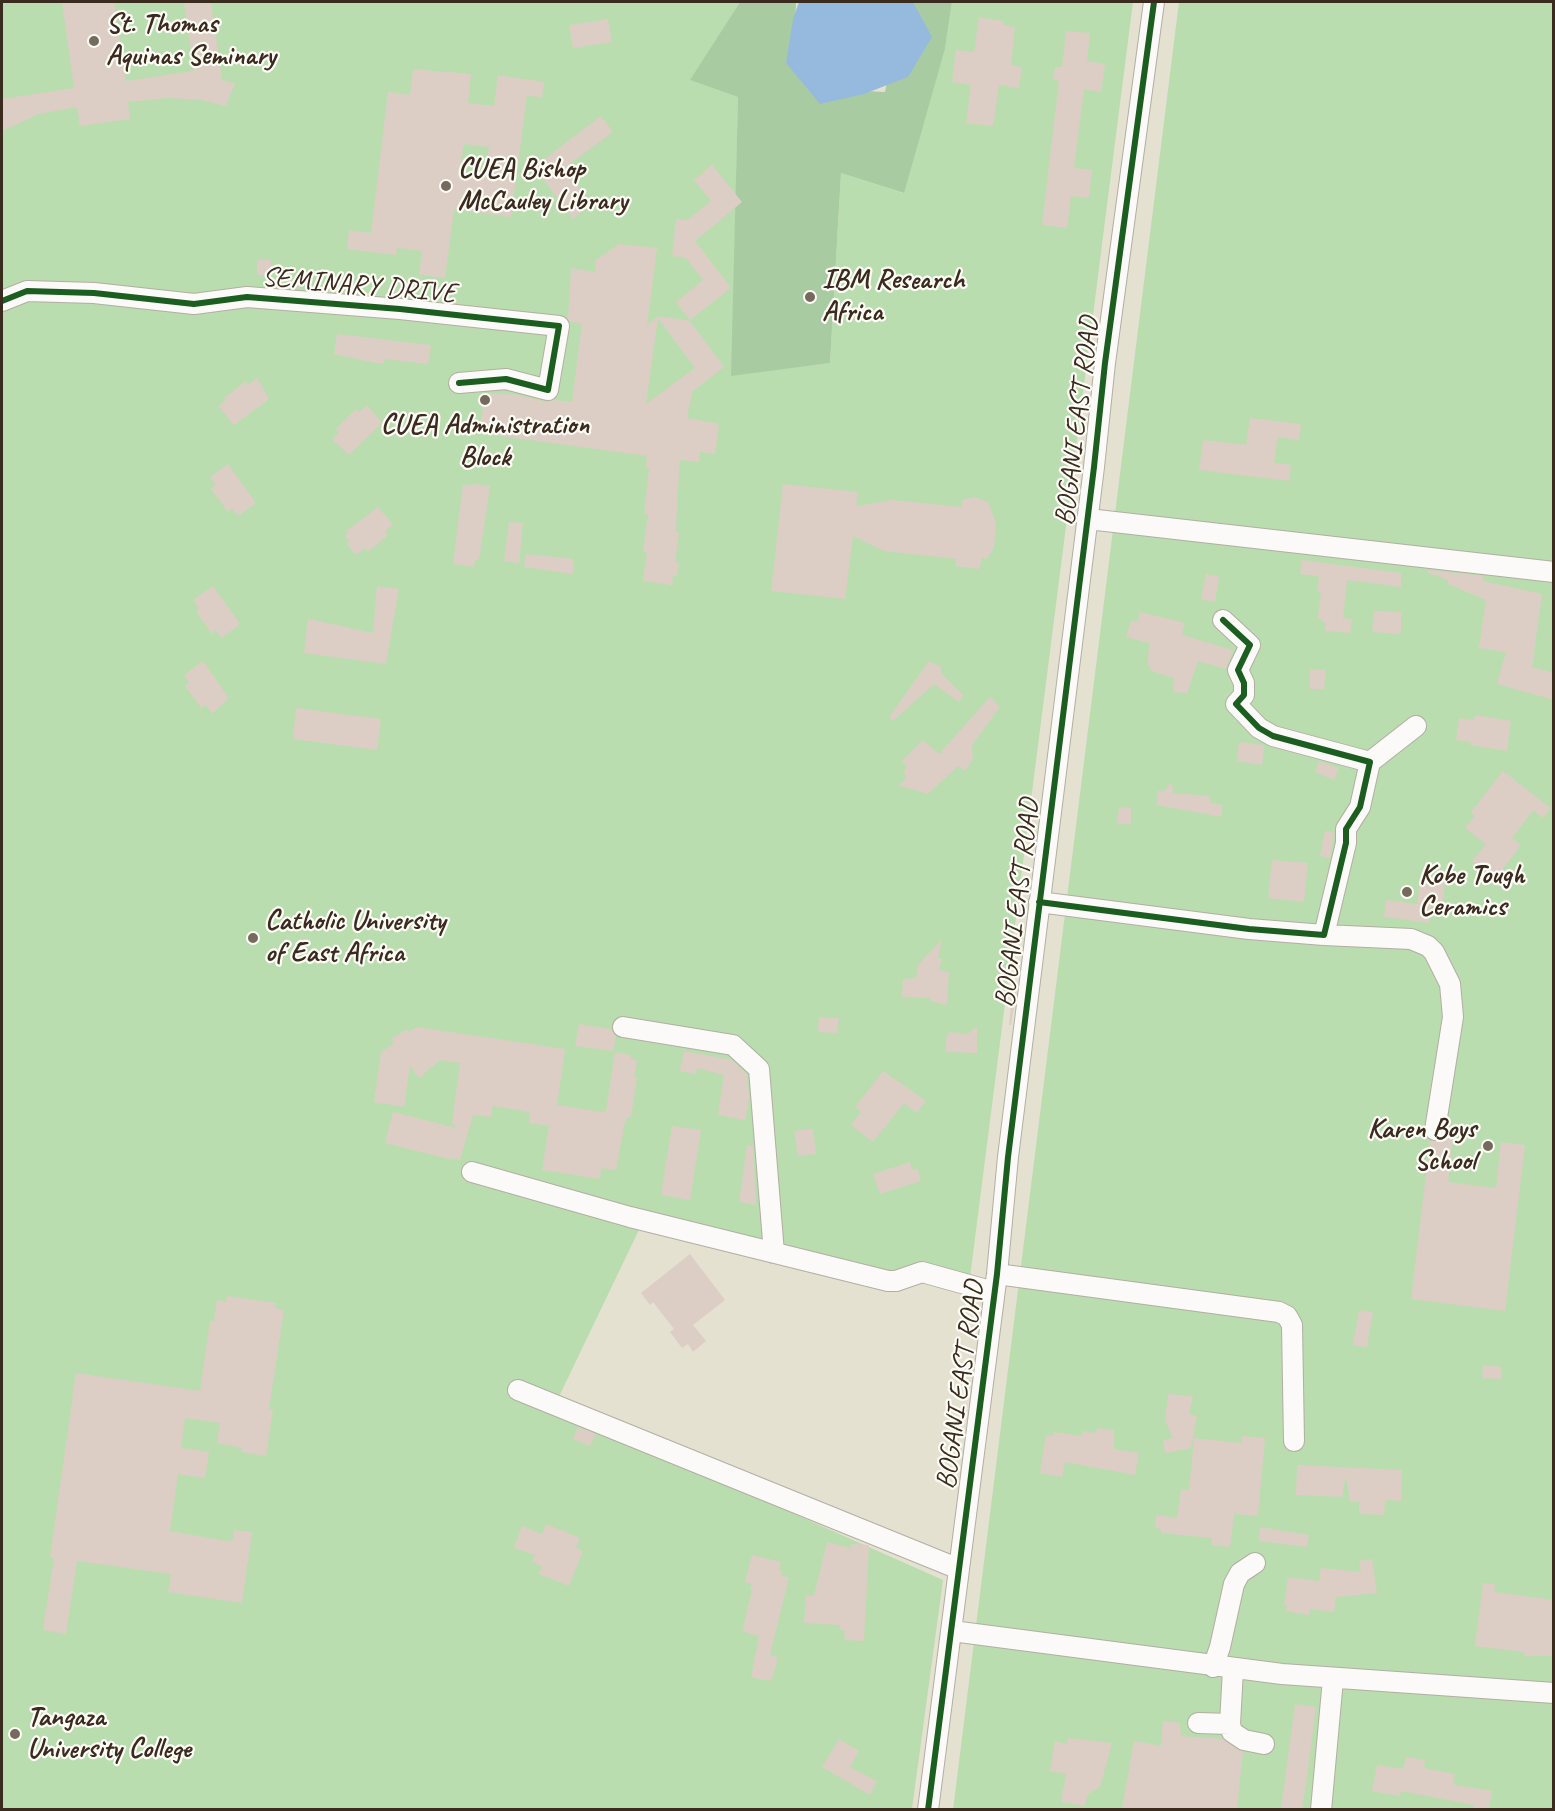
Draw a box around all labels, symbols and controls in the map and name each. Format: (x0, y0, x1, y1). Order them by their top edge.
place label: St. Thomas Aquinas Seminary (106, 8, 276, 74)
marker: St. Thomas Aquinas Seminary (87, 34, 101, 48)
place label: CUEA Bishop McCauley Library (458, 153, 627, 219)
marker: CUEA Bishop McCauley Library (439, 179, 453, 193)
street label: SEMINARY DRIVE (261, 261, 457, 311)
place label: IBM Research Africa (822, 264, 964, 330)
marker: IBM Research Africa (803, 290, 817, 304)
street label: BOGANI EAST ROAD (1049, 315, 1107, 527)
marker: CUEA Administration Block (478, 393, 492, 407)
place label: CUEA Administration Block (381, 409, 589, 475)
street label: BOGANI EAST ROAD (989, 797, 1047, 1009)
place label: Kobe Tough Ceramics (1419, 859, 1524, 925)
marker: Kobe Tough Ceramics (1400, 885, 1414, 899)
place label: Catholic University of East Africa (265, 905, 445, 971)
marker: Catholic University of East Africa (246, 931, 260, 945)
place label: Karen Boys School (1368, 1113, 1476, 1179)
marker: Karen Boys School (1481, 1139, 1495, 1153)
street label: BOGANI EAST ROAD (930, 1279, 992, 1491)
place label: Tangaza University College (27, 1701, 191, 1767)
marker: Tangaza University College (8, 1727, 22, 1741)

